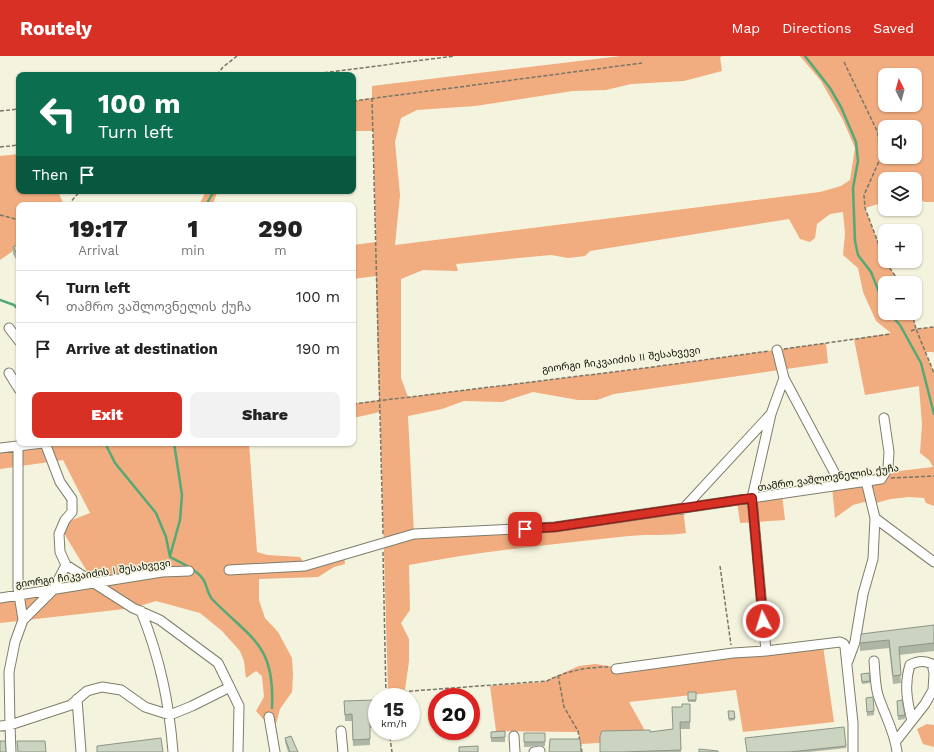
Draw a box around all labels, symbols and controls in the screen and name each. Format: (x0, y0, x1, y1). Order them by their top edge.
text: Routely (20, 17, 92, 40)
text: Map (732, 20, 760, 36)
text: Directions (782, 20, 851, 36)
text: Saved (873, 20, 914, 36)
north arrow (878, 68, 922, 112)
map controls (878, 68, 922, 320)
text: 100 m (98, 87, 181, 120)
icon: left (32, 88, 84, 140)
button: sound (878, 120, 922, 164)
text: Turn left (98, 121, 173, 142)
icon: arrive (76, 164, 98, 186)
text: Then (32, 166, 68, 184)
button: layers (878, 172, 922, 216)
text: 19:17 (69, 215, 128, 243)
text: 1 (187, 215, 198, 243)
text: 290 (258, 215, 303, 243)
button: + (878, 224, 922, 268)
text: Arrival (78, 243, 119, 258)
text: min (181, 243, 205, 258)
text: m (274, 243, 287, 258)
button: − (878, 276, 922, 320)
text: Turn left (66, 279, 130, 297)
icon: left (32, 286, 54, 308)
text: 100 m (296, 288, 340, 306)
text: თამრო ვაშლოვნელის ქუჩა (66, 299, 252, 314)
icon: arrive (32, 338, 54, 360)
text: Arrive at destination (66, 340, 218, 358)
text: 190 m (296, 340, 340, 358)
street label: გიორგი ჩიკვაიძის II შესახვევი (541, 344, 701, 376)
button: Exit (32, 392, 182, 438)
button: Share (190, 392, 340, 438)
street label: თამრო ვაშლოვნელის ქუჩა (757, 462, 900, 494)
pin (508, 512, 542, 546)
icon: arrive (514, 518, 536, 540)
street label: გიორგი ჩიკვაიძის I შესახვევი (15, 557, 172, 591)
position arrow (742, 600, 784, 642)
speed limit sign: 20 (428, 688, 480, 740)
text: 15 (384, 697, 404, 721)
text: km/h (381, 718, 407, 729)

